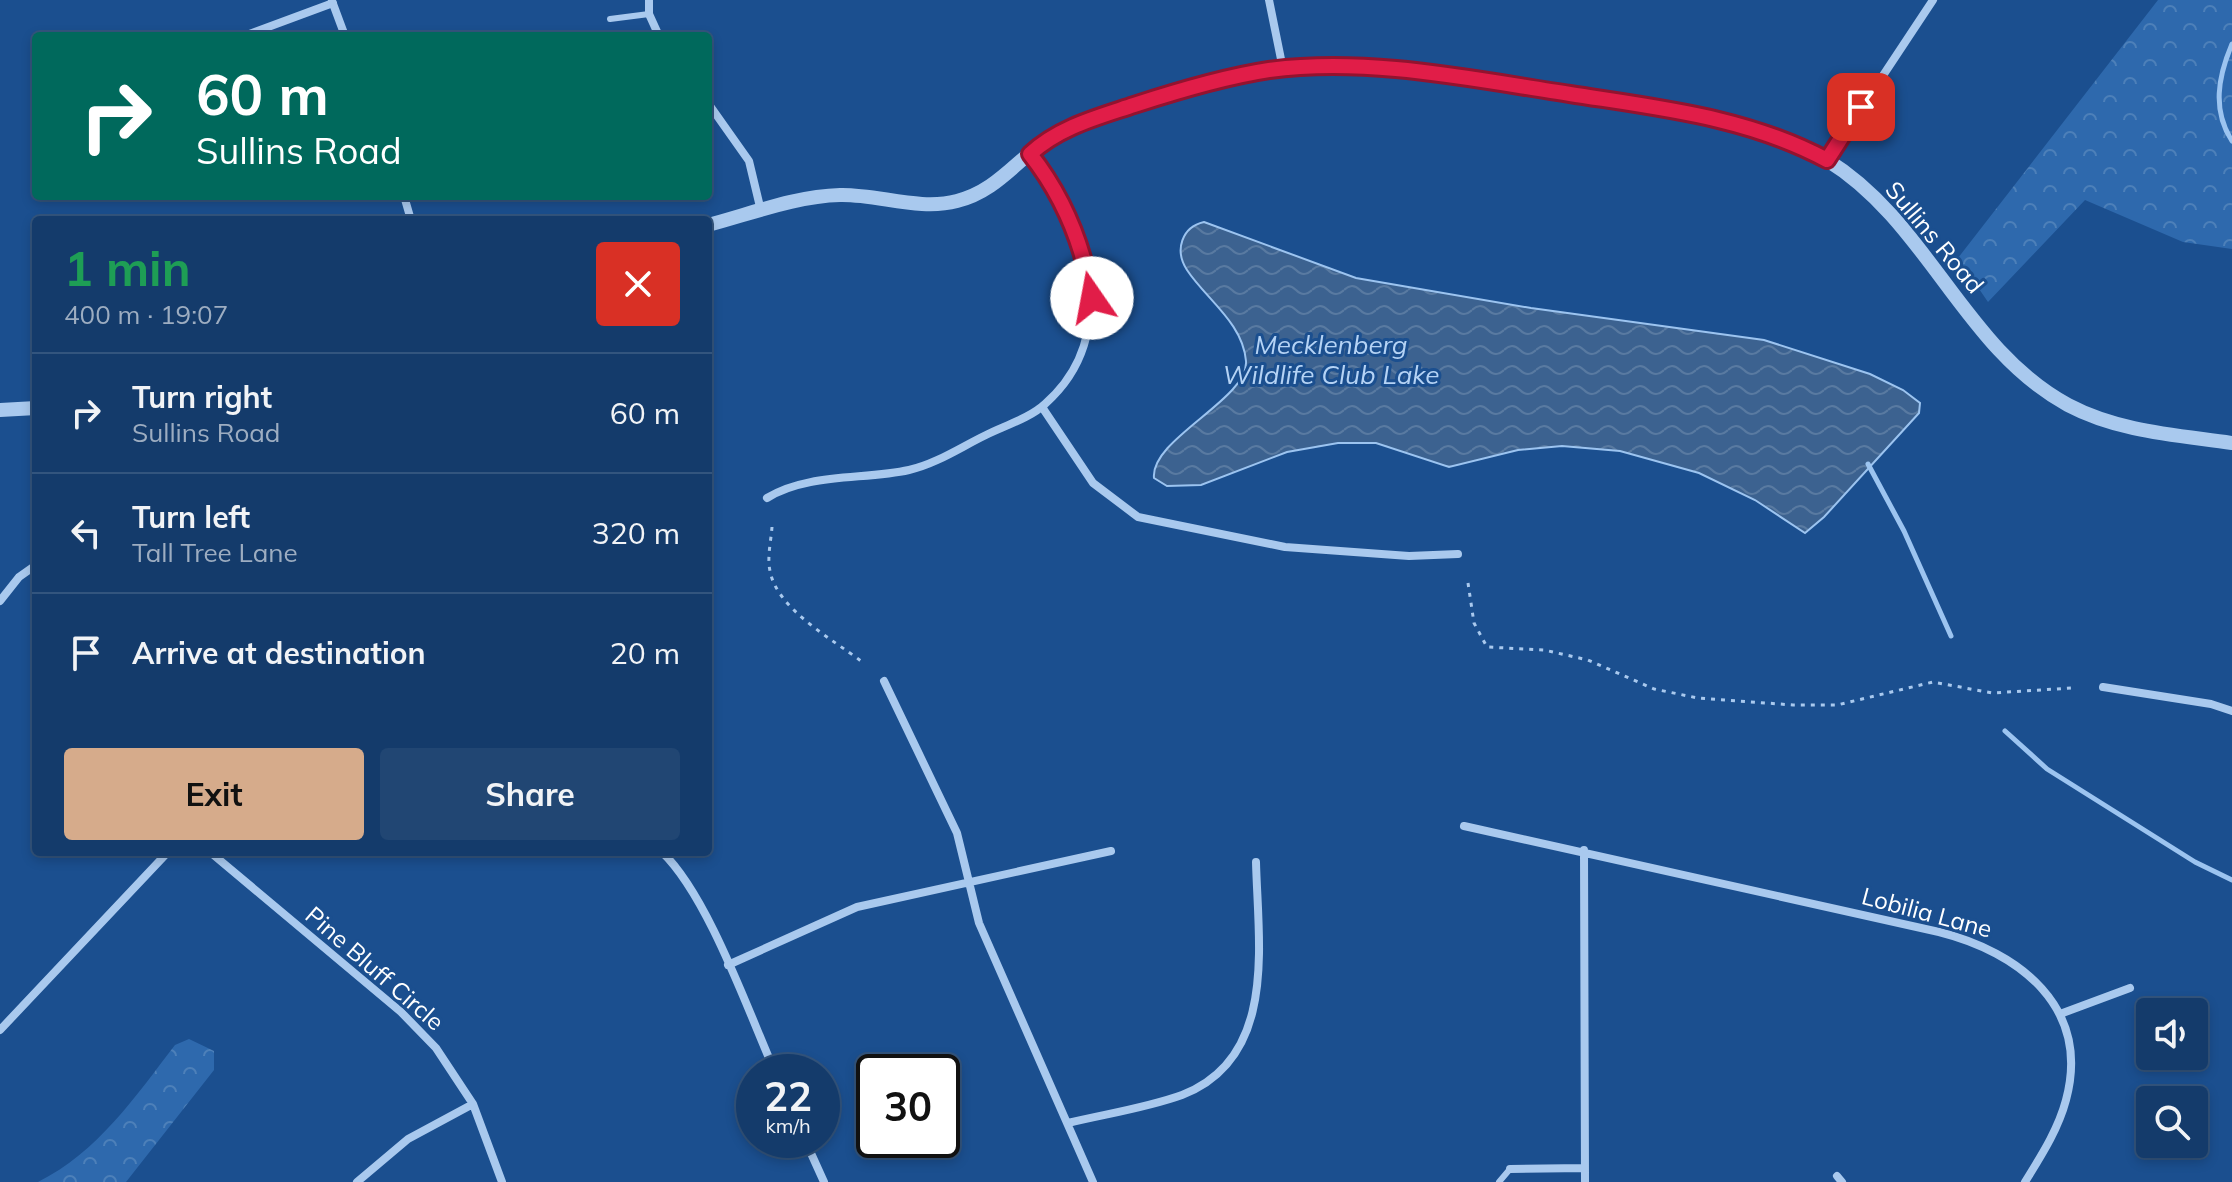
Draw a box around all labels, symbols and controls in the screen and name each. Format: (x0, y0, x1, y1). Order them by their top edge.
text: 60 m (196, 59, 329, 129)
icon: right (64, 64, 168, 168)
pin (1827, 73, 1895, 141)
icon: arrive (1839, 85, 1883, 129)
text: Sullins Road (196, 128, 402, 173)
street label: Sullins Road (1879, 175, 1991, 299)
text: 1 min (64, 238, 191, 298)
button: close (596, 242, 680, 326)
position arrow (1050, 256, 1134, 340)
text: 400 m · 19:07 (64, 298, 228, 331)
water label: Mecklenberg Wildlife Club Lake (1223, 328, 1439, 391)
text: Turn right (132, 378, 272, 416)
icon: right (64, 391, 108, 435)
text: 60 m (610, 394, 680, 432)
text: Sullins Road (132, 416, 280, 449)
text: Turn left (132, 498, 250, 536)
icon: left (64, 511, 108, 555)
text: 320 m (592, 514, 680, 552)
text: Tall Tree Lane (132, 536, 298, 569)
icon: arrive (64, 631, 108, 675)
text: Arrive at destination (132, 634, 426, 672)
text: 20 m (610, 634, 680, 672)
button: Exit (64, 748, 364, 840)
button: Share (380, 748, 680, 840)
street label: Lobilia Lane (1859, 880, 1995, 944)
street label: Pine Bluff Circle (299, 900, 451, 1036)
map controls (2136, 998, 2208, 1158)
button: sound (2136, 998, 2208, 1070)
speed limit sign: 30 (856, 1054, 960, 1158)
text: 22 (764, 1071, 812, 1121)
button: search (2136, 1086, 2208, 1158)
text: km/h (765, 1113, 811, 1138)

